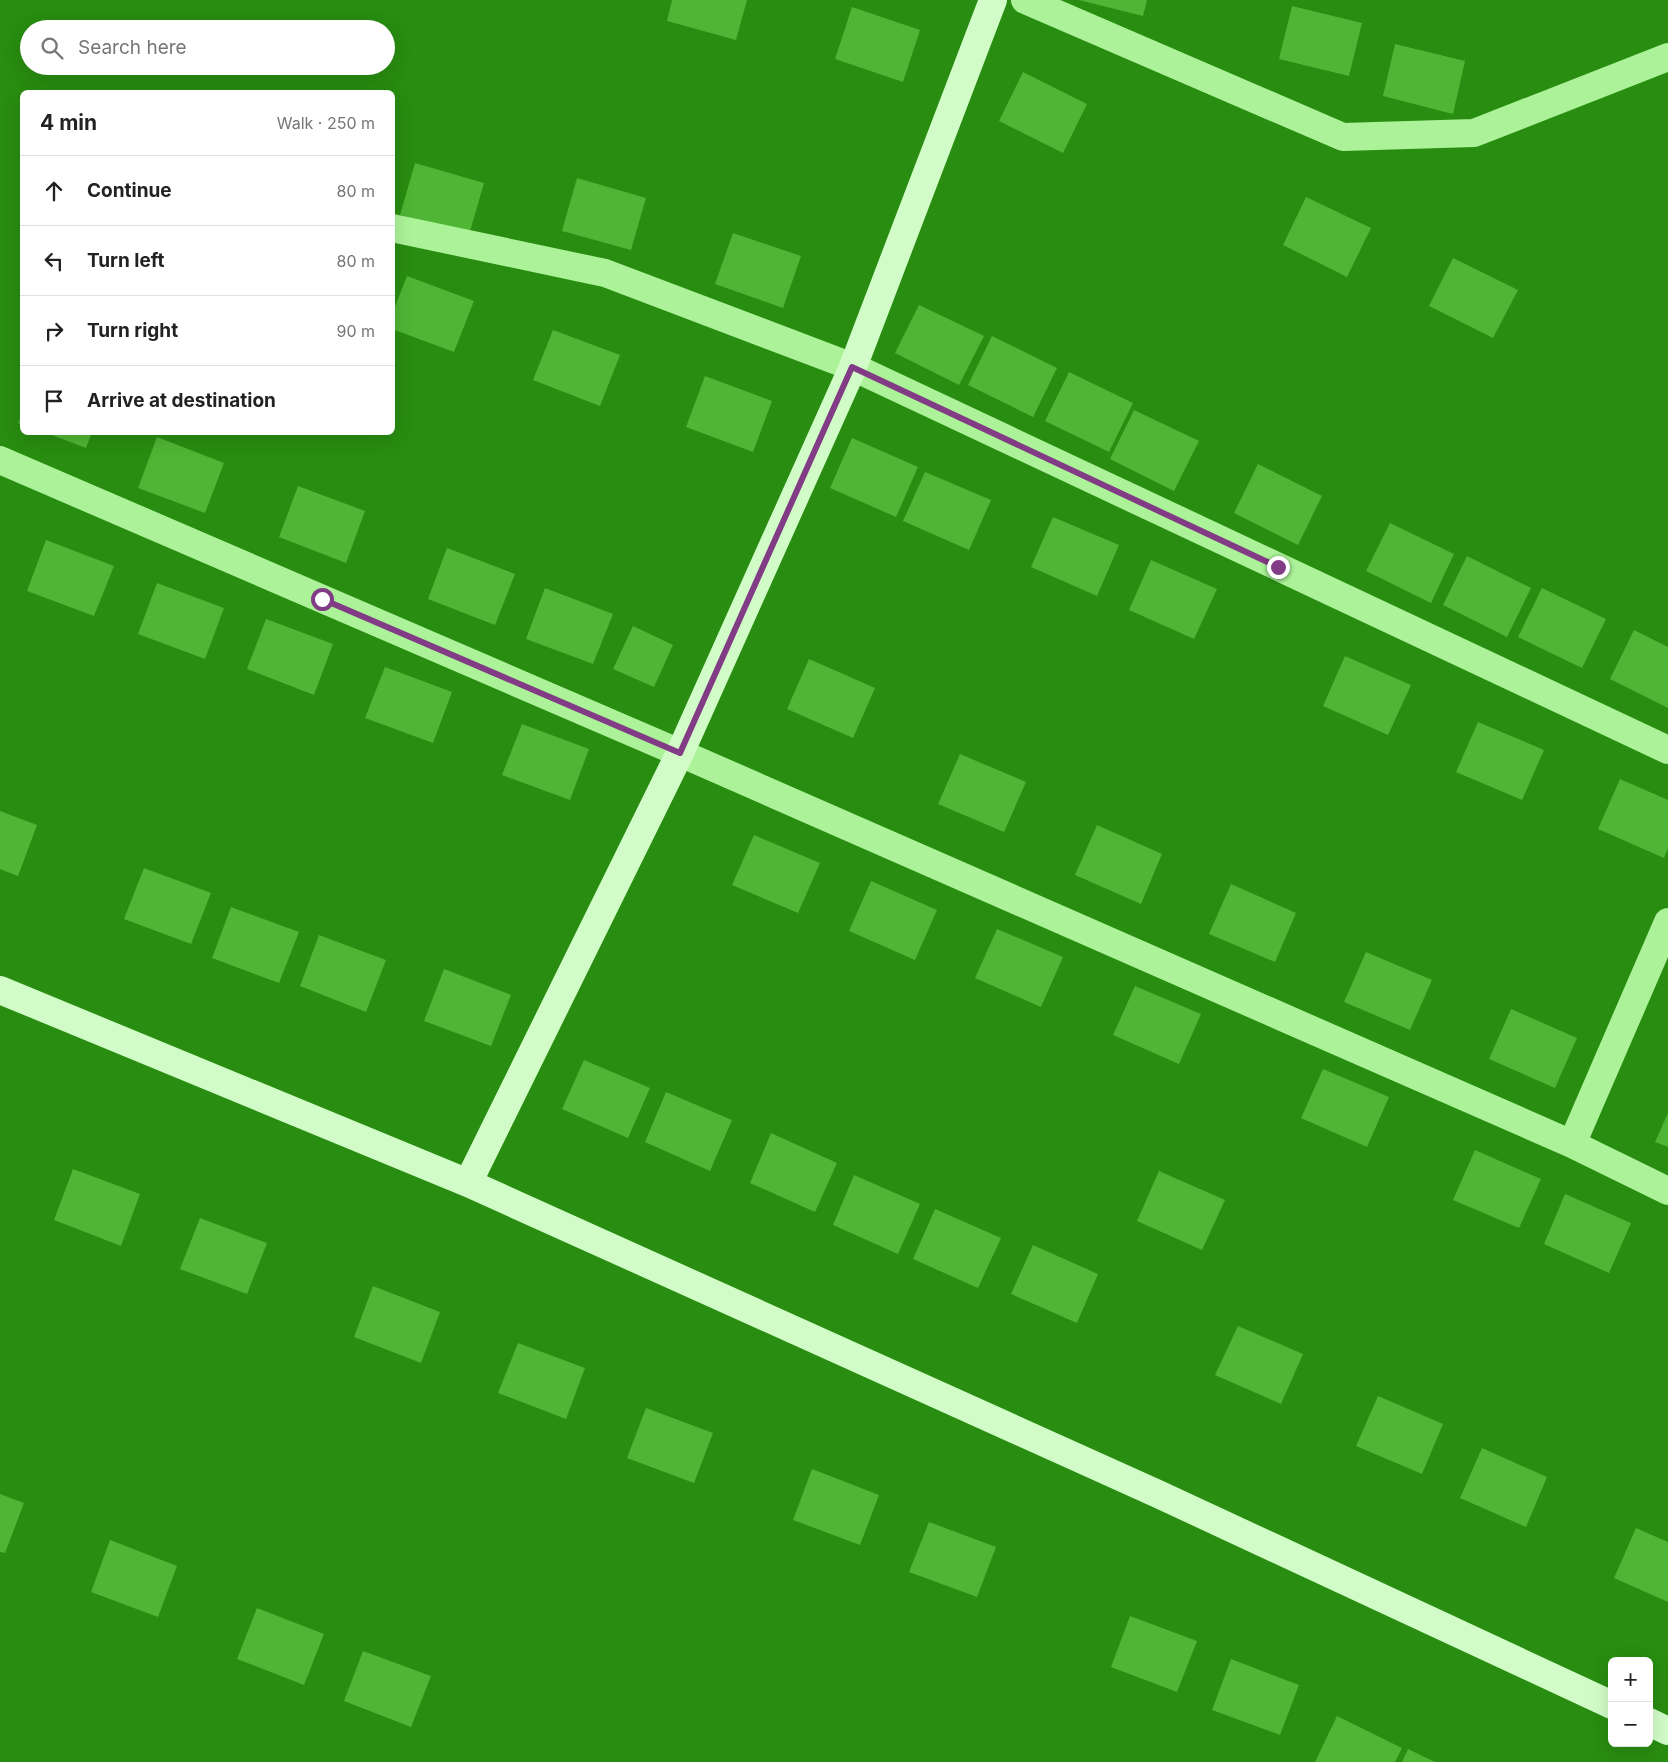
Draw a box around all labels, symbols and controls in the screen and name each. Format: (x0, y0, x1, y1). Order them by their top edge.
search box (20, 20, 395, 75)
icon: search (38, 34, 66, 62)
text: Search here (78, 36, 187, 59)
text: 4 min (40, 110, 97, 135)
text: Walk · 250 m (277, 113, 375, 133)
icon: ahead (40, 177, 68, 205)
text: Continue (87, 179, 172, 202)
text: 80 m (336, 181, 375, 201)
icon: left (40, 247, 68, 275)
text: Turn left (87, 249, 165, 272)
text: 80 m (336, 251, 375, 271)
icon: right (40, 317, 68, 345)
text: Turn right (87, 319, 178, 342)
text: 90 m (336, 321, 375, 341)
icon: arrive (40, 387, 68, 415)
text: Arrive at destination (87, 389, 276, 412)
route end (1267, 556, 1290, 579)
route start (311, 588, 334, 611)
map controls (1608, 1657, 1653, 1747)
button: + (1608, 1657, 1653, 1702)
button: − (1608, 1702, 1653, 1747)

